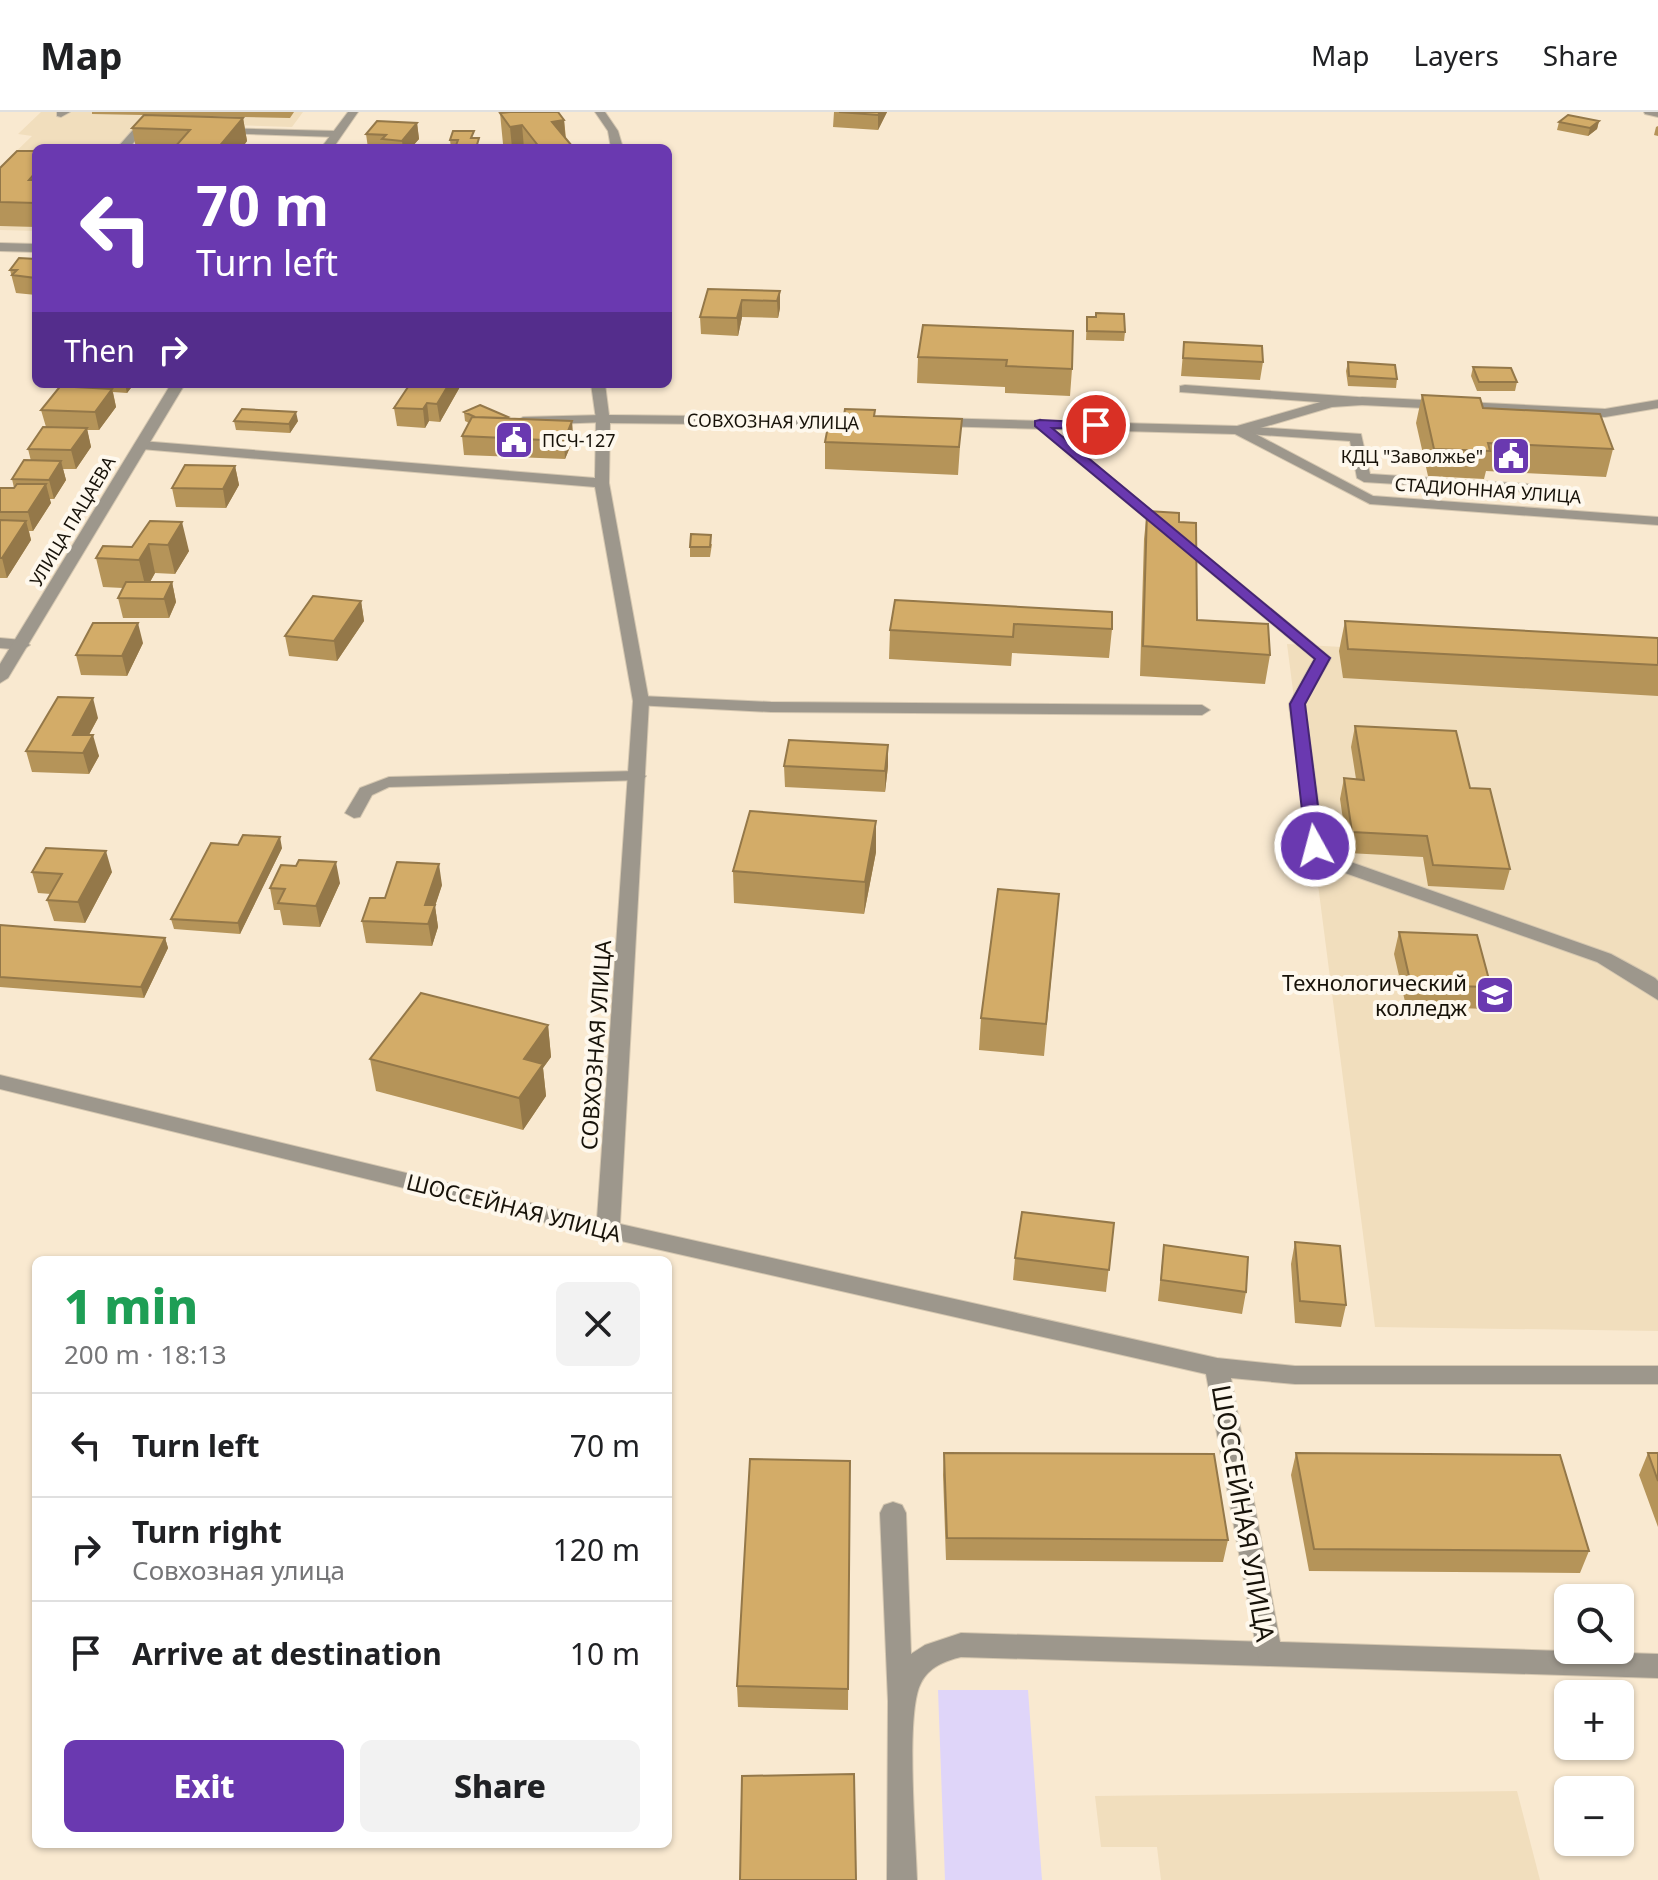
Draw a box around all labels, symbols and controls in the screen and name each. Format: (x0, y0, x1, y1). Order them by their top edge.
text: Map (40, 29, 123, 81)
text: Map (1311, 36, 1369, 74)
text: Layers (1413, 36, 1499, 74)
text: Share (1543, 36, 1618, 74)
text: 70 m (196, 166, 329, 242)
icon: left (64, 176, 168, 280)
text: Turn left (196, 238, 338, 287)
icon: right (151, 328, 195, 372)
text: Then (64, 330, 135, 371)
pin (1062, 391, 1130, 459)
icon: arrive (1074, 403, 1118, 447)
street label: СОВХОЗНАЯ УЛИЦА (687, 407, 860, 435)
public building icon: ПСЧ-127 (493, 419, 535, 461)
place label: ПСЧ-127 (542, 428, 616, 452)
public building icon: КДЦ "Заволжье" (1490, 435, 1532, 477)
place label: КДЦ "Заволжье" (1341, 444, 1483, 468)
street label: УЛИЦА ПАЦАЕВА (24, 451, 121, 591)
street label: СТАДИОННАЯ УЛИЦА (1394, 472, 1583, 509)
position arrow (1273, 804, 1357, 888)
street label: СОВХОЗНАЯ УЛИЦА (573, 938, 617, 1151)
place label: Технологический колледж (1282, 967, 1467, 1022)
school or university icon: Технологический колледж (1474, 974, 1516, 1016)
street label: ШОССЕЙНАЯ УЛИЦА (404, 1166, 625, 1248)
text: 1 min (64, 1273, 198, 1338)
button: close (556, 1282, 640, 1366)
text: 200 m · 18:13 (64, 1336, 227, 1372)
street label: ШОССЕЙНАЯ УЛИЦА (1204, 1382, 1284, 1645)
icon: left (64, 1423, 108, 1467)
text: Turn left (132, 1425, 260, 1466)
text: 70 m (570, 1425, 640, 1466)
text: Turn right (132, 1511, 282, 1552)
icon: right (64, 1527, 108, 1571)
text: 120 m (553, 1529, 640, 1570)
text: Совхозная улица (132, 1552, 345, 1588)
map controls (1554, 1584, 1634, 1856)
button: search (1554, 1584, 1634, 1664)
icon: arrive (64, 1631, 108, 1675)
text: Arrive at destination (132, 1633, 442, 1674)
text: 10 m (570, 1633, 640, 1674)
button: + (1554, 1680, 1634, 1760)
button: Exit (64, 1740, 344, 1832)
button: Share (360, 1740, 640, 1832)
button: − (1554, 1776, 1634, 1856)

